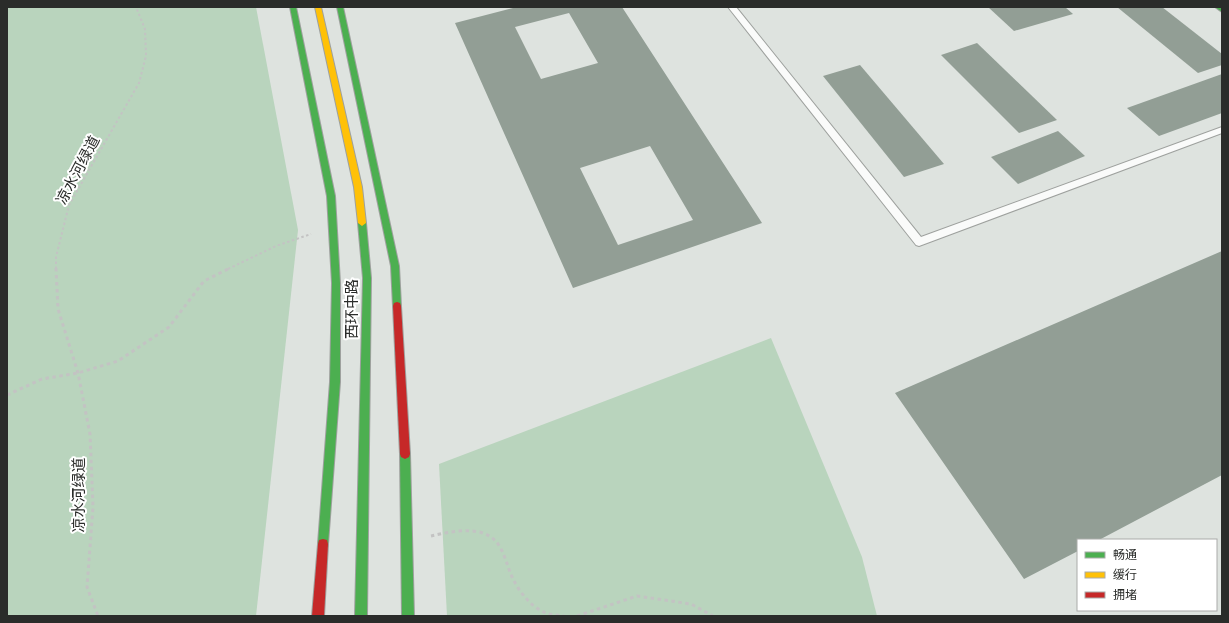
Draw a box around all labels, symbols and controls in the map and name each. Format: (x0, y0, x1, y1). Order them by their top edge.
street label: 凉水河绿道 (50, 131, 105, 208)
street label: 西环中路 (340, 279, 363, 339)
street label: 凉水河绿道 (67, 457, 90, 533)
legend (1077, 539, 1217, 611)
text: 畅通 (1113, 545, 1137, 564)
text: 缓行 (1113, 565, 1137, 584)
text: 拥堵 (1113, 585, 1137, 604)

